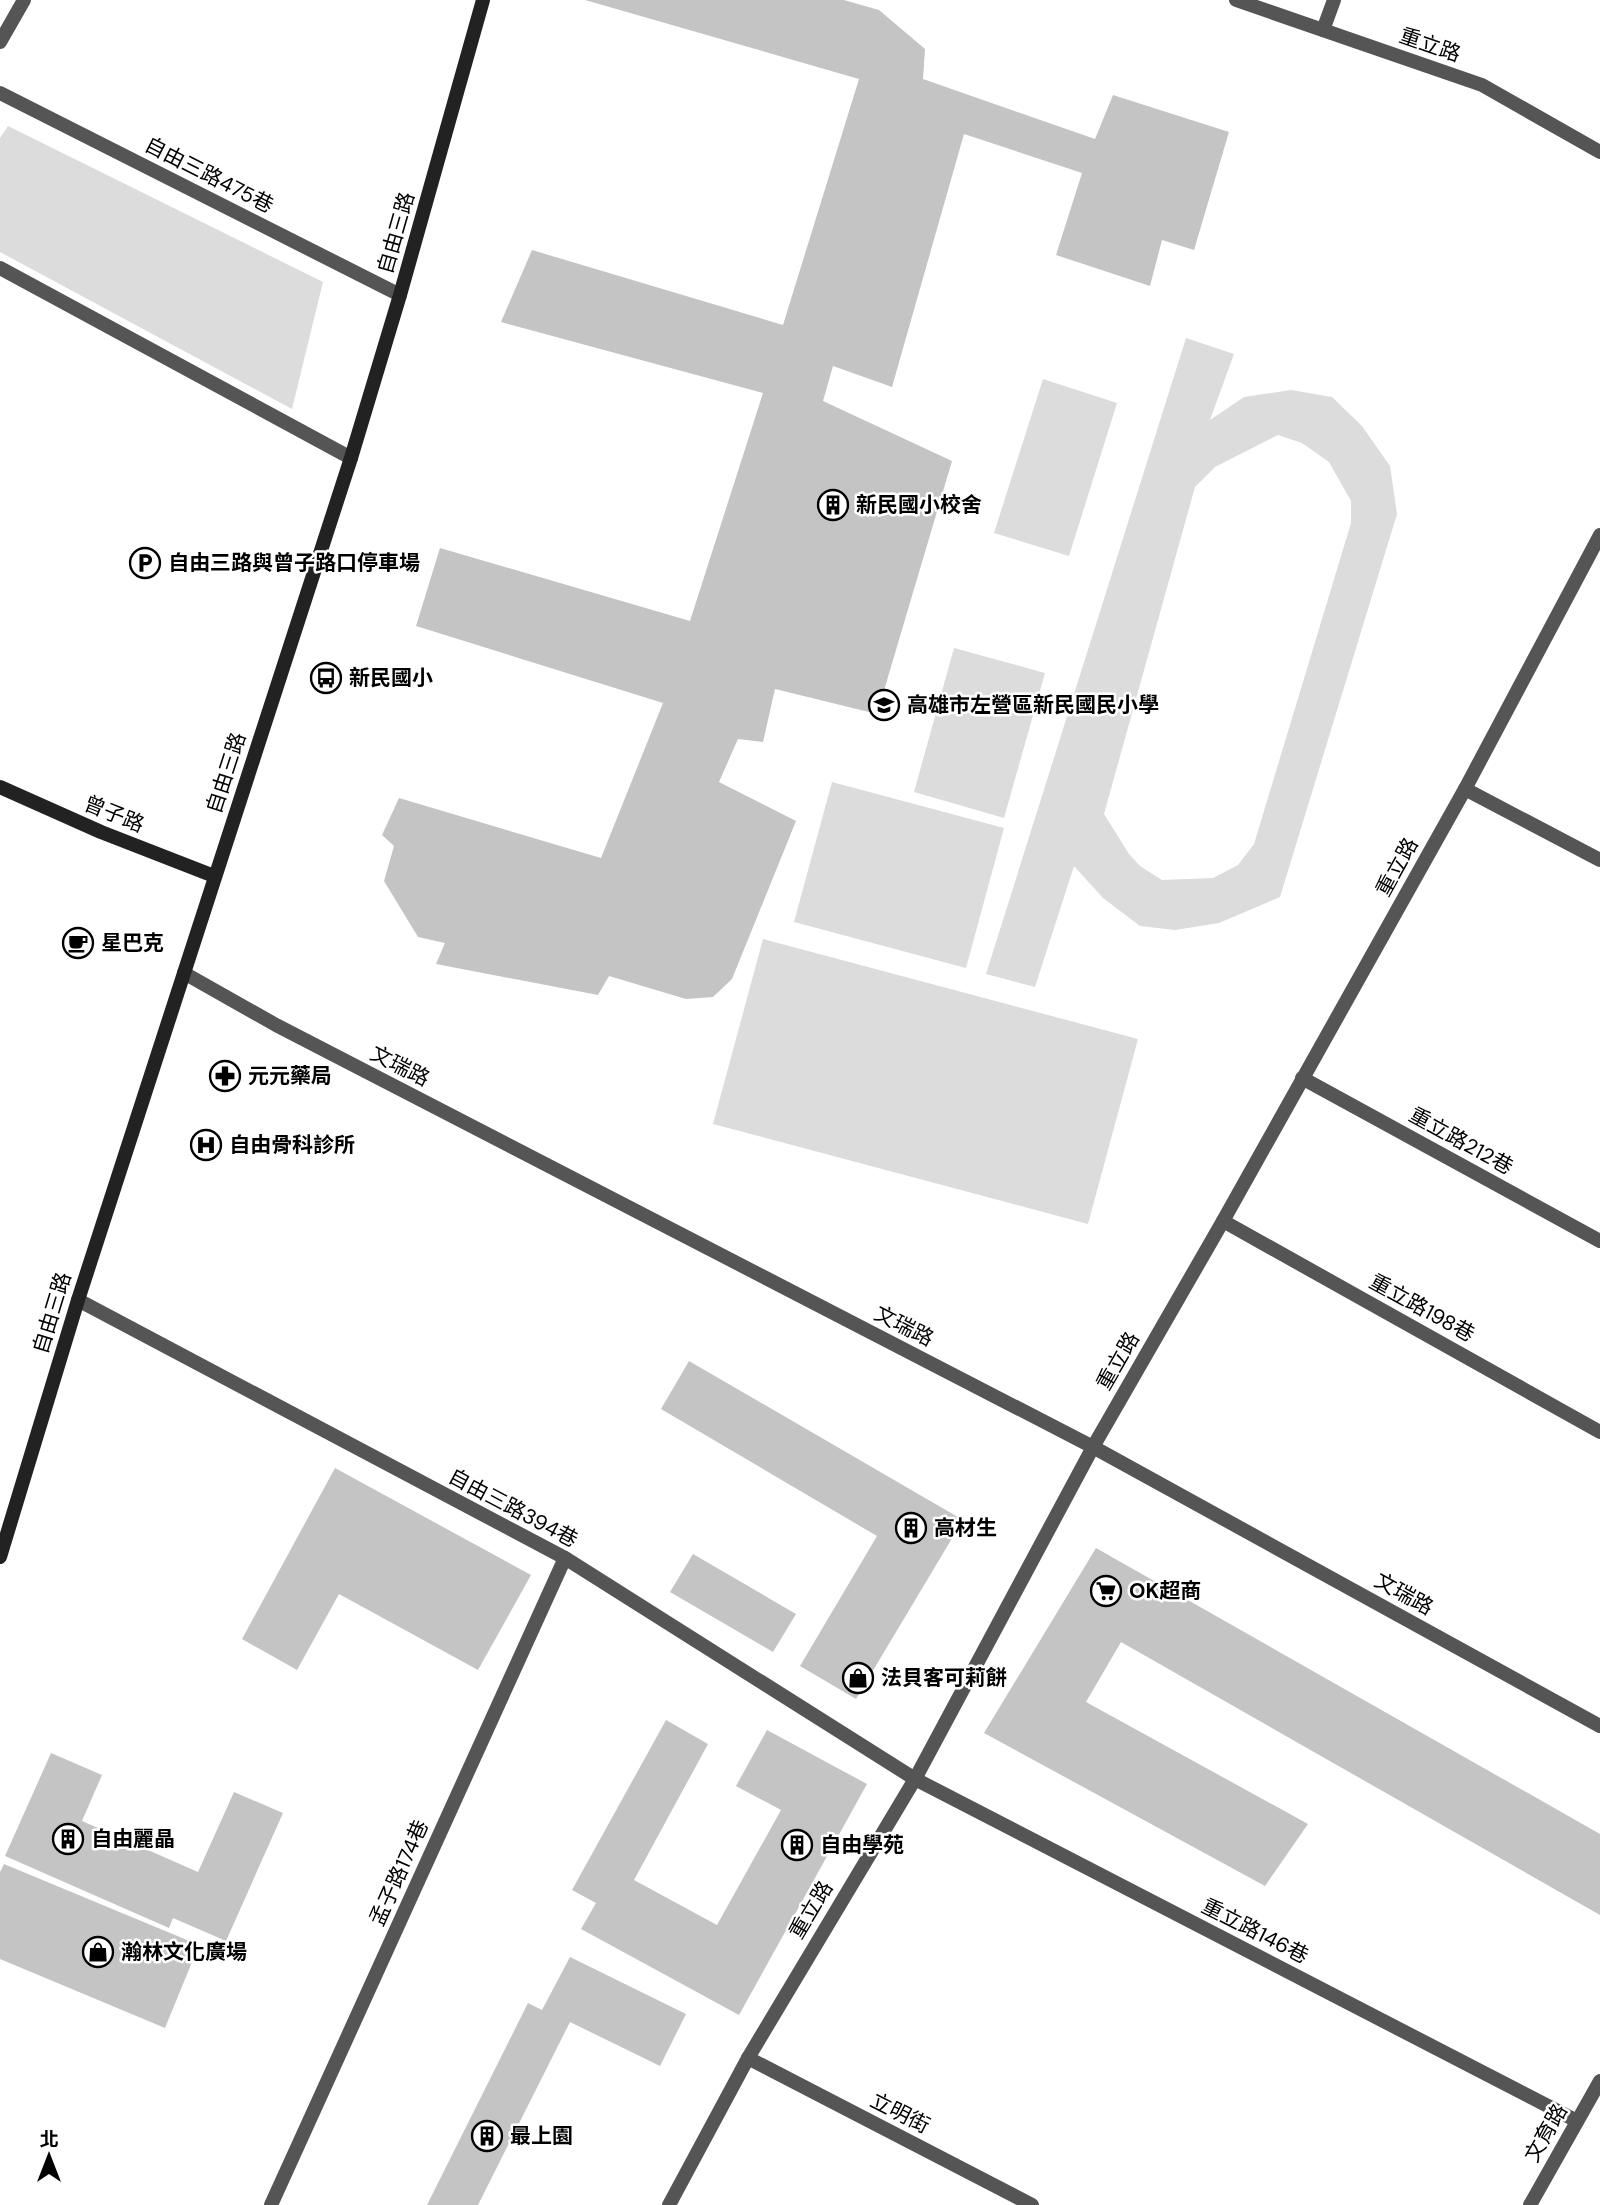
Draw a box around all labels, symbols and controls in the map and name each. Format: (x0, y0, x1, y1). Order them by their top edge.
street label: 重立路 (1396, 22, 1464, 68)
street label: 自由三路475巷 (140, 130, 278, 220)
street label: 自由三路 (371, 189, 421, 277)
building icon: 新民國小校舍 (816, 488, 850, 522)
place label: 新民國小校舍 (856, 491, 982, 519)
parking icon: 自由三路與曾子路口停車場 (128, 546, 162, 580)
place label: 自由三路與曾子路口停車場 (168, 549, 420, 577)
bus stop icon: 新民國小 (309, 661, 343, 695)
place label: 新民國小 (349, 664, 433, 692)
school or university icon: 高雄市左營區新民國民小學 (867, 688, 901, 722)
place label: 高雄市左營區新民國民小學 (907, 691, 1159, 719)
street label: 自由三路 (200, 729, 252, 817)
street label: 曾子路 (80, 789, 148, 839)
street label: 重立路 (1369, 833, 1425, 901)
cafe icon: 星巴克 (61, 926, 95, 960)
place label: 星巴克 (101, 929, 164, 957)
street label: 文瑞路 (366, 1039, 434, 1093)
pharmacy icon: 元元藥局 (208, 1059, 242, 1093)
place label: 元元藥局 (248, 1062, 332, 1090)
street label: 重立路212巷 (1404, 1101, 1518, 1181)
hospital icon: 自由骨科診所 (189, 1128, 223, 1162)
place label: 自由骨科診所 (229, 1131, 355, 1159)
street label: 重立路198巷 (1364, 1268, 1480, 1348)
street label: 自由三路 (26, 1269, 78, 1357)
street label: 文瑞路 (870, 1299, 938, 1353)
street label: 重立路 (1090, 1327, 1146, 1395)
street label: 自由三路394巷 (443, 1462, 583, 1554)
building icon: 高材生 (894, 1511, 928, 1545)
place label: 高材生 (934, 1514, 997, 1542)
street label: 文瑞路 (1370, 1566, 1438, 1622)
supermarket icon: OK超商 (1089, 1574, 1123, 1608)
place label: OK超商 (1129, 1577, 1201, 1605)
shop icon: 法貝客可莉餅 (841, 1661, 875, 1695)
place label: 法貝客可莉餅 (881, 1664, 1007, 1692)
street label: 孟子路174巷 (363, 1816, 435, 1930)
building icon: 自由麗晶 (51, 1822, 85, 1856)
place label: 自由麗晶 (91, 1825, 175, 1853)
building icon: 自由學苑 (780, 1828, 814, 1862)
place label: 自由學苑 (820, 1831, 904, 1859)
street label: 重立路 (783, 1876, 839, 1944)
street label: 重立路146巷 (1197, 1892, 1313, 1970)
shop icon: 瀚林文化廣場 (81, 1935, 115, 1969)
place label: 瀚林文化廣場 (121, 1938, 247, 1966)
street label: 立明街 (866, 2086, 934, 2140)
street label: 文育路 (1518, 2099, 1574, 2167)
building icon: 最上園 (470, 2119, 504, 2153)
north arrow (14, 2121, 84, 2191)
place label: 最上園 (510, 2122, 573, 2150)
text: 北 (39, 2127, 59, 2152)

